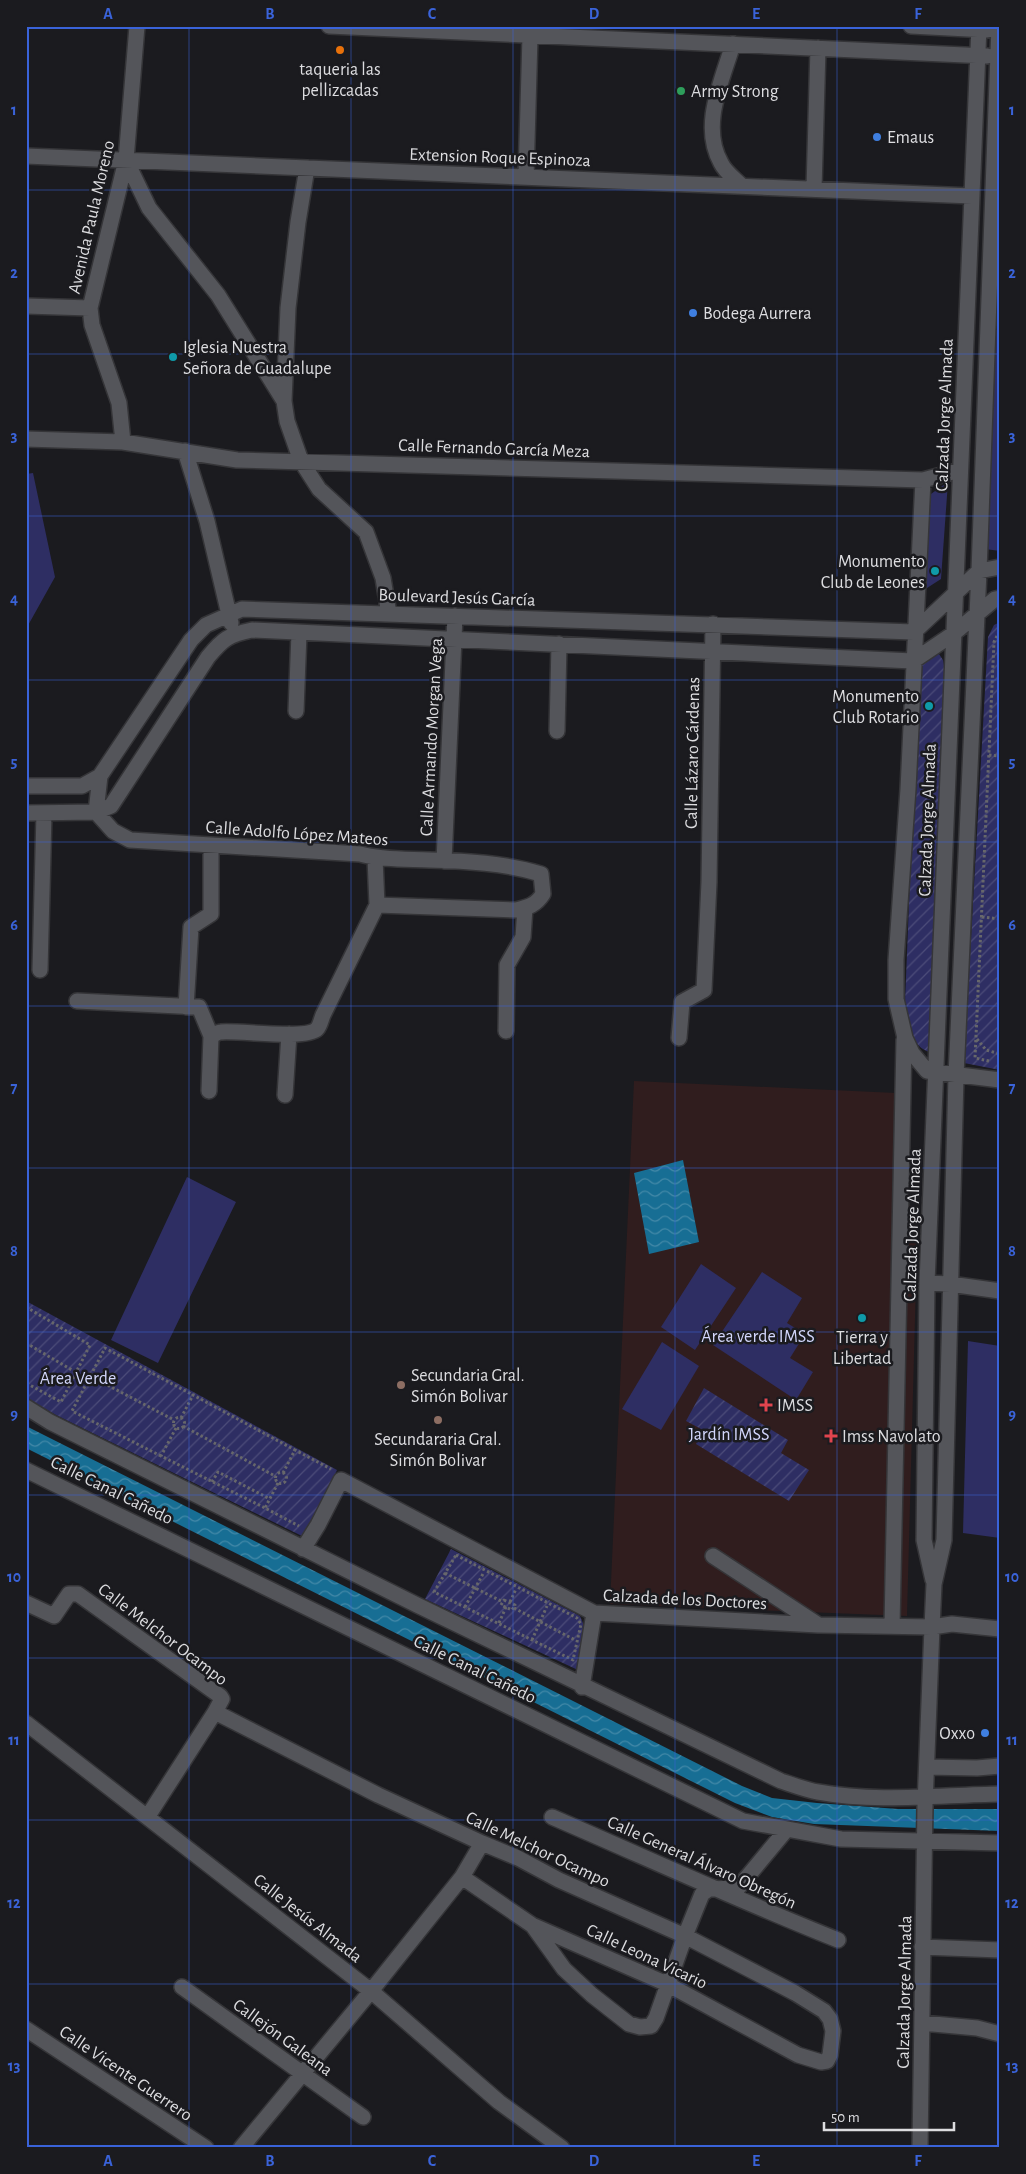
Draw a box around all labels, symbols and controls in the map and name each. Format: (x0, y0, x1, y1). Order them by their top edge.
text: A (103, 6, 113, 22)
text: B (265, 6, 275, 22)
text: C (428, 6, 437, 22)
text: D (589, 6, 600, 22)
text: E (752, 6, 760, 22)
text: F (914, 6, 922, 22)
marker: taqueria las pellizcadas (334, 44, 346, 56)
place label: taqueria las pellizcadas (299, 61, 381, 100)
place label: Army Strong (691, 83, 779, 101)
marker: Army Strong (675, 85, 687, 97)
text: 1 (11, 102, 17, 118)
text: 1 (1009, 102, 1015, 118)
place label: Emaus (887, 129, 934, 147)
marker: Emaus (871, 131, 883, 143)
street label: Avenida Paula Moreno (66, 139, 118, 296)
street label: Extension Roque Espinoza (409, 146, 591, 170)
text: 2 (10, 265, 18, 281)
text: 2 (1008, 265, 1016, 281)
place label: Bodega Aurrera (703, 305, 812, 323)
marker: Bodega Aurrera (687, 307, 699, 319)
street label: Calzada Jorge Almada (933, 338, 957, 492)
place label: Iglesia Nuestra Señora de Guadalupe (183, 339, 332, 378)
marker: Iglesia Nuestra Señora de Guadalupe (167, 351, 179, 363)
text: 3 (11, 428, 18, 444)
text: 3 (1009, 428, 1016, 444)
street label: Calle Fernando García Meza (398, 437, 590, 461)
place label: Monumento Club de Leones (821, 553, 925, 592)
marker: Monumento Club de Leones (929, 565, 941, 577)
street label: Boulevard Jesús García (378, 586, 536, 610)
text: 4 (10, 591, 18, 607)
text: 4 (1008, 591, 1016, 607)
street label: Calle Armando Morgan Vega (418, 638, 446, 837)
street label: Calle Lázaro Cárdenas (683, 677, 703, 829)
place label: Monumento Club Rotario (832, 688, 919, 727)
marker: Monumento Club Rotario (923, 700, 935, 712)
street label: Calzada Jorge Almada (916, 743, 940, 897)
text: 5 (11, 754, 18, 770)
text: 5 (1009, 754, 1016, 770)
street label: Calle Adolfo López Mateos (205, 819, 389, 849)
text: 6 (10, 917, 18, 933)
text: 6 (1008, 917, 1016, 933)
text: 7 (11, 1080, 18, 1096)
text: 7 (1009, 1080, 1016, 1096)
street label: Calzada Jorge Almada (901, 1148, 925, 1302)
text: 8 (10, 1243, 18, 1259)
text: 8 (1008, 1243, 1016, 1259)
marker: Tierra y Libertad (856, 1312, 868, 1324)
park label: Área verde IMSS (701, 1325, 815, 1346)
place label: Tierra y Libertad (833, 1329, 891, 1368)
park label: Área Verde (40, 1367, 116, 1388)
place label: Secundaria Gral. Simón Bolivar (411, 1367, 525, 1406)
marker: Secundaria Gral. Simón Bolivar (395, 1379, 407, 1391)
place label: IMSS (777, 1397, 813, 1415)
marker: IMSS (759, 1398, 773, 1412)
text: 9 (10, 1406, 18, 1422)
text: 9 (1008, 1406, 1016, 1422)
marker: Secundararia Gral. Simón Bolivar (432, 1414, 444, 1426)
park label: Jardín IMSS (688, 1426, 770, 1444)
place label: Imss Navolato (842, 1428, 941, 1446)
marker: Imss Navolato (824, 1429, 838, 1443)
place label: Secundararia Gral. Simón Bolivar (374, 1431, 502, 1470)
street label: Calle Canal Cañedo (48, 1454, 176, 1528)
text: 10 (7, 1569, 21, 1585)
text: 10 (1005, 1569, 1019, 1585)
street label: Calle Melchor Ocampo (94, 1580, 231, 1689)
street label: Calzada de los Doctores (602, 1587, 767, 1613)
street label: Calle Canal Cañedo (411, 1633, 539, 1707)
place label: Oxxo (939, 1725, 975, 1743)
marker: Oxxo (979, 1727, 991, 1739)
text: 11 (8, 1732, 20, 1748)
text: 11 (1006, 1732, 1018, 1748)
street label: Calle Melchor Ocampo (463, 1809, 613, 1891)
street label: Calle General Álvaro Obregón (604, 1810, 800, 1913)
street label: Calle Jesús Almada (250, 1871, 365, 1967)
text: 12 (7, 1895, 21, 1911)
text: 12 (1005, 1895, 1019, 1911)
street label: Calzada Jorge Almada (895, 1915, 915, 2069)
street label: Calle Leona Vicario (583, 1921, 710, 1993)
street label: Callejón Galeana (229, 1996, 335, 2080)
street label: Calle Vicente Guerrero (56, 2023, 195, 2125)
text: 13 (8, 2058, 20, 2074)
text: 13 (1006, 2058, 1018, 2074)
scale bar (824, 2099, 954, 2131)
text: 50 m (831, 2110, 860, 2125)
text: A (103, 2153, 113, 2169)
text: B (265, 2153, 275, 2169)
text: C (428, 2153, 437, 2169)
text: D (589, 2153, 600, 2169)
text: E (752, 2153, 760, 2169)
text: F (914, 2153, 922, 2169)

